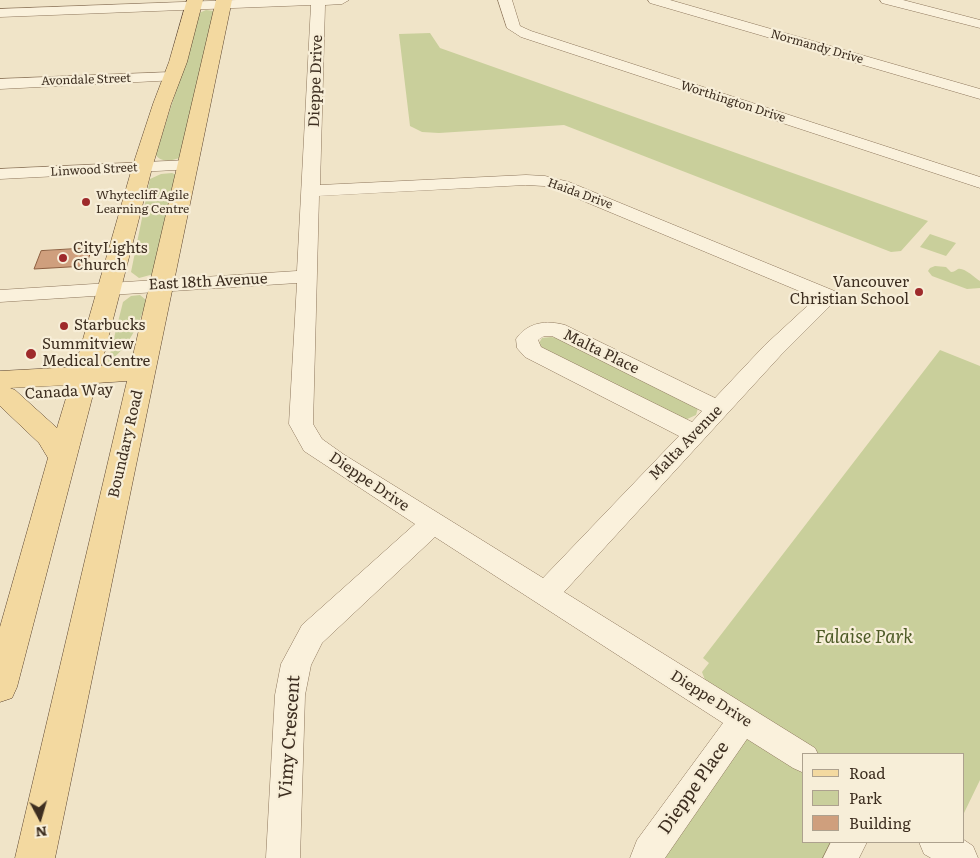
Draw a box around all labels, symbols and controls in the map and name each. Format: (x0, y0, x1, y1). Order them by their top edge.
street label: Normandy Drive (769, 27, 865, 67)
street label: Dieppe Drive (305, 34, 327, 128)
street label: Avondale Street (41, 71, 131, 89)
street label: Worthington Drive (679, 78, 787, 126)
street label: Linwood Street (50, 161, 138, 179)
street label: Haida Drive (545, 176, 615, 212)
place label: Whytecliff Agile Learning Centre (96, 188, 189, 216)
marker: Whytecliff Agile Learning Centre (80, 196, 92, 208)
place label: CityLights Church (73, 240, 147, 275)
marker: CityLights Church (57, 252, 69, 264)
street label: East 18th Avenue (148, 270, 268, 294)
place label: Vancouver Christian School (790, 274, 909, 309)
marker: Vancouver Christian School (913, 286, 925, 298)
place label: Starbucks (74, 317, 145, 335)
marker: Starbucks (58, 320, 70, 332)
street label: Malta Place (560, 326, 642, 378)
place label: Summitview Medical Centre (42, 336, 150, 371)
marker: Summitview Medical Centre (24, 347, 38, 361)
street label: Canada Way (24, 381, 114, 403)
street label: Boundary Road (105, 388, 147, 500)
street label: Malta Avenue (646, 402, 726, 484)
street label: Dieppe Drive (326, 449, 412, 515)
park label: Falaise Park (815, 627, 913, 649)
street label: Dieppe Drive (667, 667, 755, 731)
street label: Vimy Crescent (275, 674, 305, 800)
street label: Dieppe Place (654, 737, 734, 839)
legend (802, 753, 965, 843)
text: Road (849, 761, 885, 784)
text: Park (849, 786, 882, 809)
north arrow (15, 793, 65, 843)
text: Building (849, 811, 911, 834)
text: N (35, 822, 48, 843)

